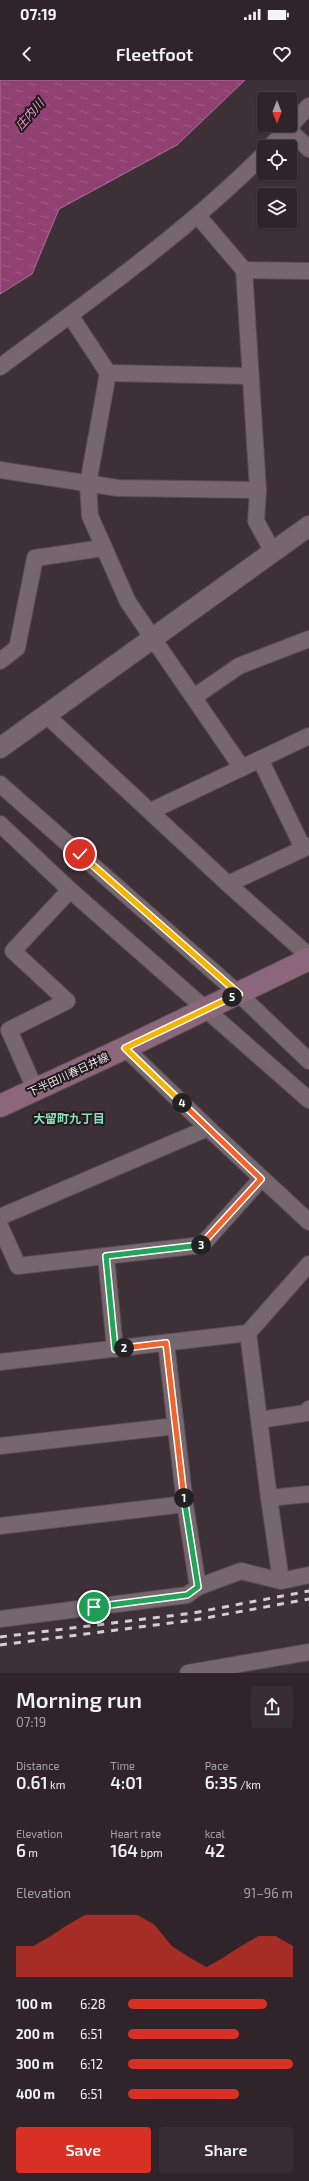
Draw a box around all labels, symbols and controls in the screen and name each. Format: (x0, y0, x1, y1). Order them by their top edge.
text: 07:19 (20, 5, 57, 23)
icon: back (16, 43, 38, 65)
text: Fleetfoot (116, 43, 193, 65)
icon: heart (271, 43, 293, 65)
north arrow (257, 92, 297, 132)
map controls (257, 92, 297, 228)
water label: 庄内川 (12, 94, 47, 132)
button: locate (257, 140, 297, 180)
button: layers (257, 188, 297, 228)
pin (63, 837, 97, 871)
icon: check (69, 843, 91, 865)
pin: 5 (222, 987, 242, 1007)
text: 5 (229, 990, 235, 1003)
street label: 下半田川春日井線 (25, 1050, 111, 1098)
pin: 4 (172, 1093, 192, 1113)
text: 4 (178, 1096, 186, 1109)
district label: 大留町九丁目 (33, 1111, 105, 1125)
pin: 3 (191, 1235, 211, 1255)
text: 3 (198, 1238, 204, 1251)
pin: 2 (114, 1338, 134, 1358)
text: 2 (121, 1341, 127, 1354)
pin: 1 (174, 1488, 194, 1508)
text: 1 (182, 1491, 186, 1504)
pin (77, 1590, 111, 1624)
icon: arrive (83, 1596, 105, 1618)
text: Morning run (16, 1686, 142, 1712)
button: share (251, 1686, 293, 1728)
text: 07:19 (16, 1714, 46, 1730)
text: Distance (16, 1759, 59, 1772)
text: Time (110, 1759, 135, 1772)
text: Pace (205, 1759, 228, 1772)
text: 0.61 (16, 1772, 48, 1792)
text: 4:01 (110, 1772, 143, 1792)
text: 6:35 (205, 1772, 238, 1792)
text: km (48, 1778, 65, 1791)
text: /km (238, 1778, 261, 1791)
text: Elevation (16, 1827, 63, 1840)
text: Heart rate (110, 1827, 161, 1840)
text: kcal (205, 1827, 225, 1840)
text: 6 (16, 1840, 26, 1860)
text: 164 (110, 1840, 138, 1860)
text: 42 (205, 1840, 225, 1860)
text: m (26, 1846, 38, 1859)
text: bpm (138, 1846, 163, 1859)
text: Elevation (16, 1885, 71, 1901)
text: 91–96 m (244, 1885, 293, 1901)
text: 100 m (16, 1996, 52, 2012)
text: 6:28 (80, 1996, 106, 2012)
text: 200 m (16, 2026, 54, 2042)
text: 6:51 (80, 2026, 103, 2042)
text: 300 m (16, 2056, 54, 2072)
text: 6:12 (80, 2056, 103, 2072)
text: 400 m (16, 2086, 55, 2102)
text: 6:51 (80, 2086, 103, 2102)
button: Save (16, 2127, 151, 2173)
button: Share (159, 2127, 293, 2173)

